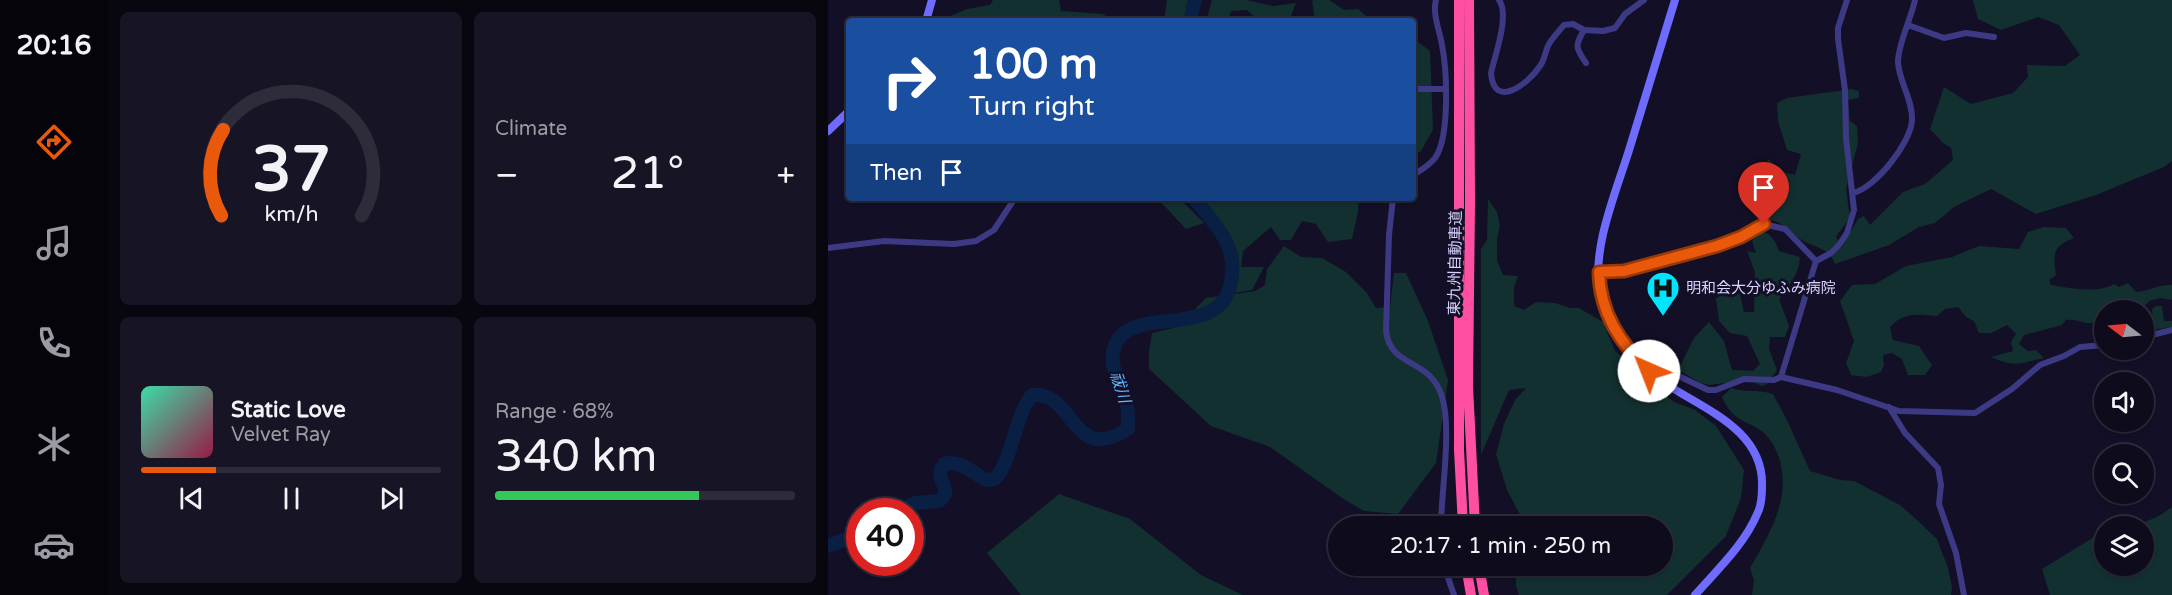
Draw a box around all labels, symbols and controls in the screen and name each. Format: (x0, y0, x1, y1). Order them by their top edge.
text: 20:16 (17, 29, 91, 62)
text: 100 m (969, 39, 1098, 90)
icon: right (870, 42, 948, 120)
text: Turn right (969, 90, 1095, 123)
text: Climate (495, 117, 567, 141)
icon: directions (33, 121, 75, 163)
text: 37 (252, 133, 330, 208)
text: 21° (611, 147, 684, 201)
text: − (495, 156, 519, 195)
text: + (776, 156, 795, 195)
icon: arrive (935, 156, 968, 189)
text: Then (870, 160, 923, 186)
pin (1738, 162, 1789, 224)
icon: arrive (1747, 171, 1780, 204)
text: km/h (264, 201, 318, 227)
street label: 東九州自動車道 (1445, 210, 1465, 316)
icon: music (33, 222, 75, 264)
hospital icon: 明和会大分ゆふみ病院 (1645, 270, 1681, 317)
place label: 明和会大分ゆふみ病院 (1686, 279, 1836, 297)
north arrow (2094, 300, 2154, 360)
map controls (2094, 300, 2154, 576)
icon: phone (33, 322, 75, 364)
position arrow (1617, 339, 1681, 403)
water label: 祓川 (1106, 369, 1135, 408)
button: sound (2094, 372, 2154, 432)
text: Static Love (231, 397, 346, 423)
text: Range · 68% (495, 400, 614, 424)
icon: climate (33, 423, 75, 465)
text: Velvet Ray (231, 423, 331, 447)
text: 340 km (495, 430, 657, 484)
button: search (2094, 444, 2154, 504)
icon: previous (175, 482, 208, 515)
icon: pause (275, 482, 308, 515)
icon: next (375, 482, 408, 515)
speed limit sign: 40 (846, 498, 924, 576)
button: layers (2094, 516, 2154, 576)
icon: car (33, 524, 75, 566)
text: 20:17 · 1 min · 250 m (1390, 533, 1611, 559)

